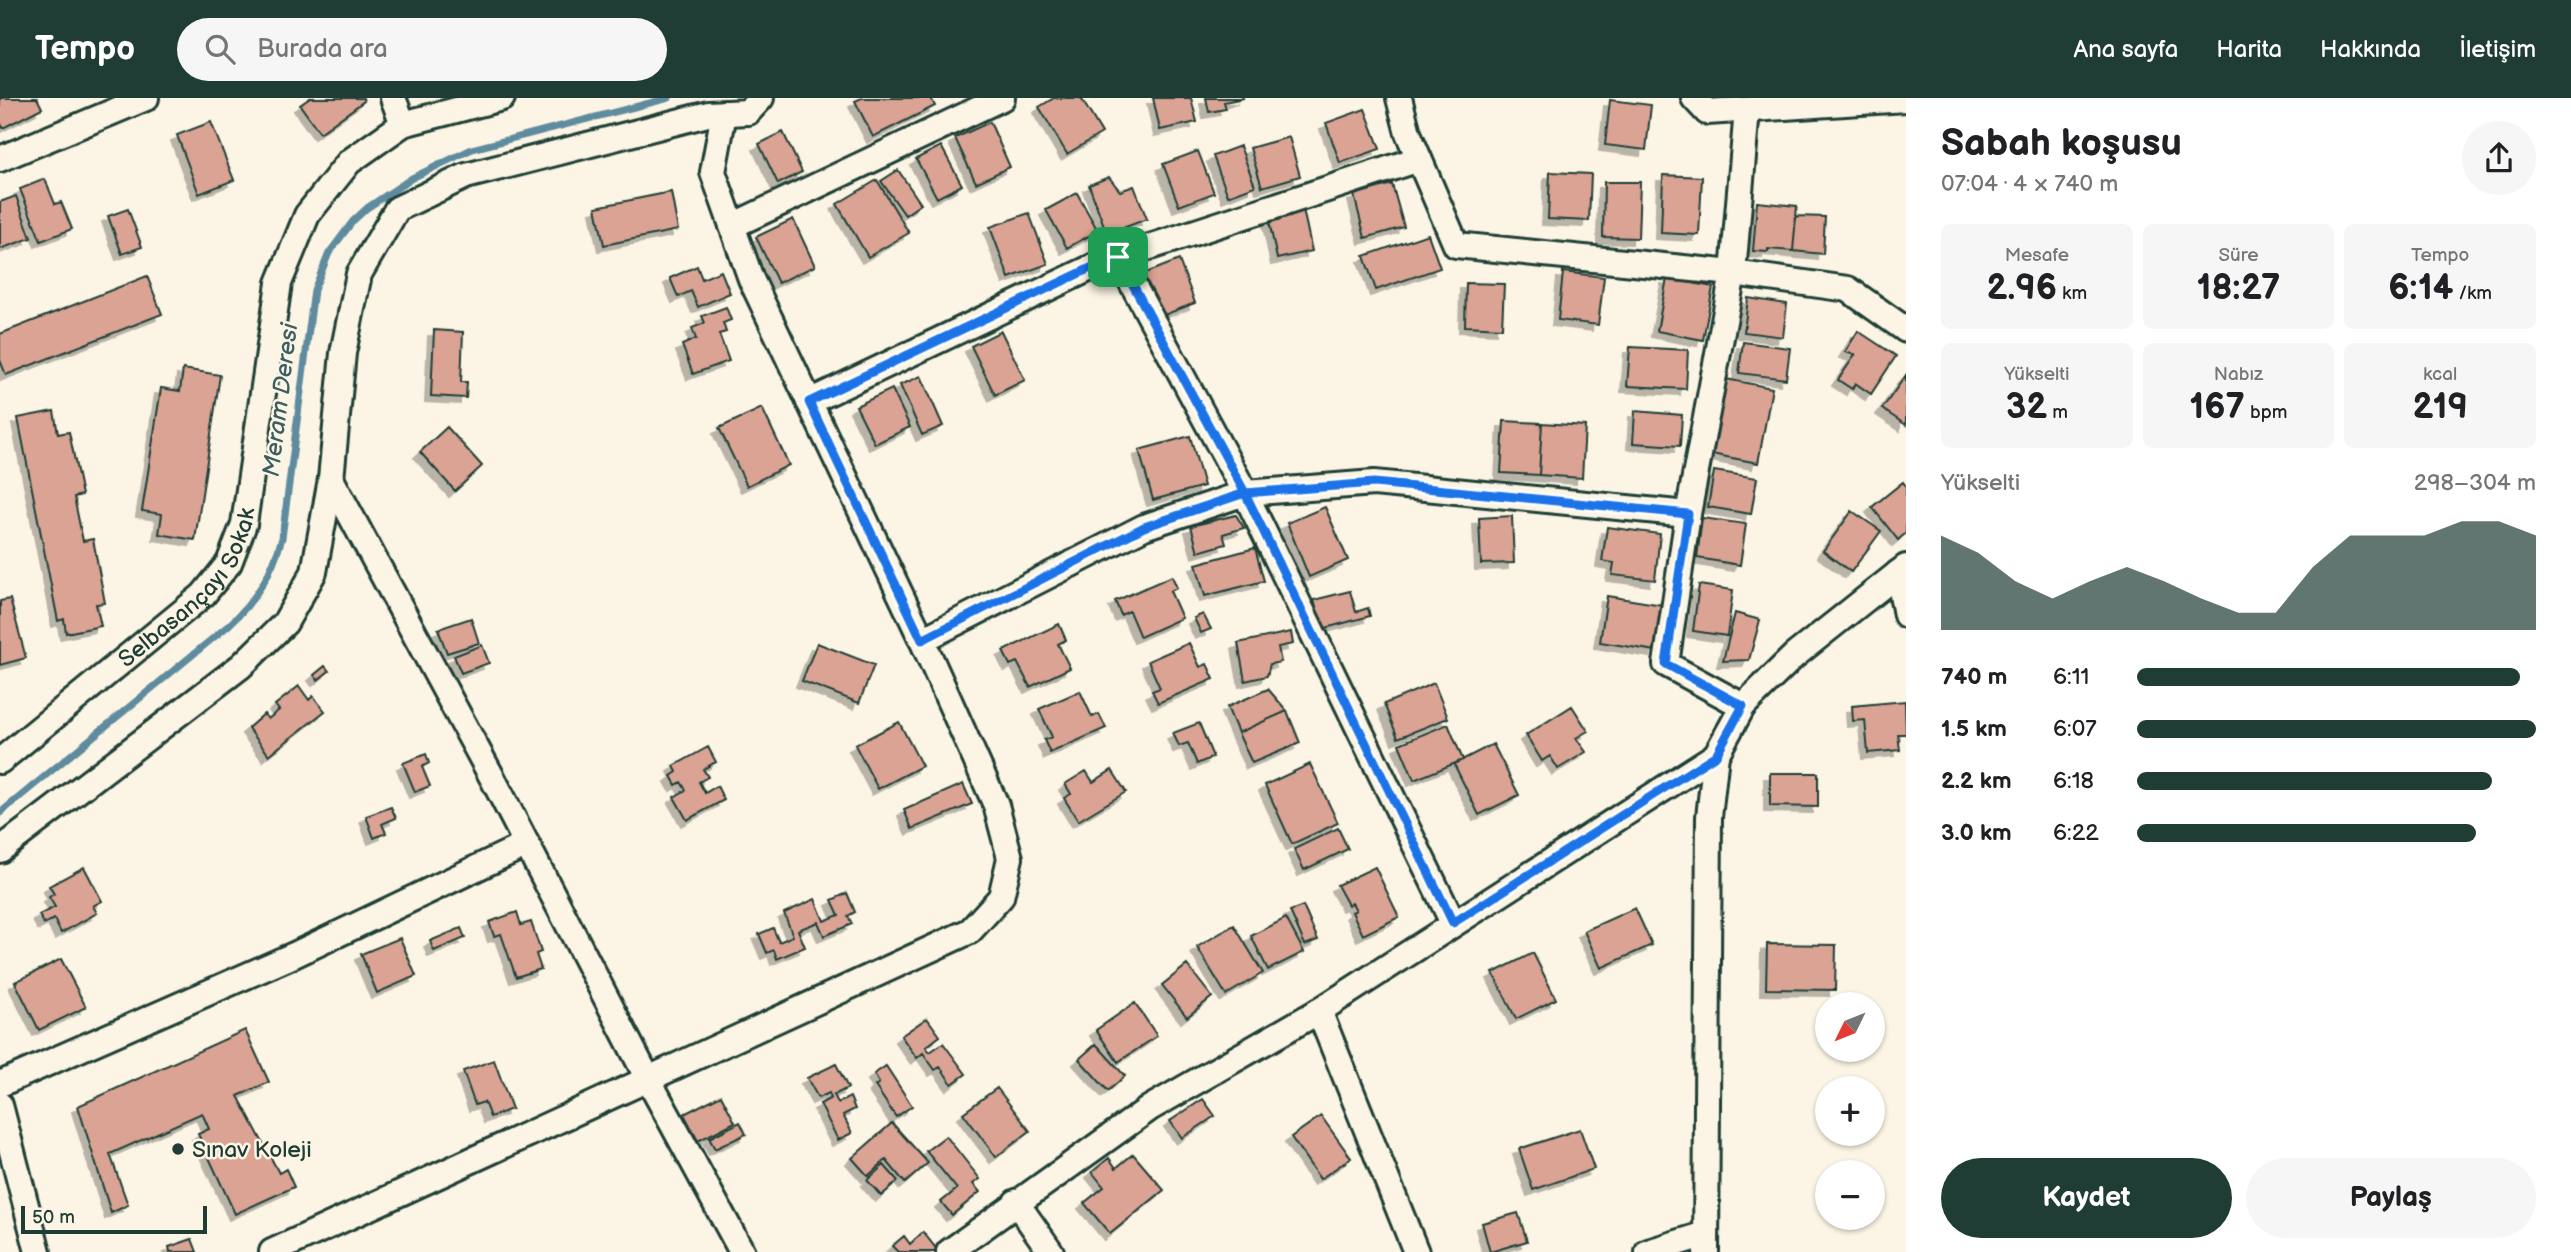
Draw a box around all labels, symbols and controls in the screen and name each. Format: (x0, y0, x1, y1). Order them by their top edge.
search box (177, 18, 667, 81)
text: Tempo (35, 29, 135, 69)
icon: search (201, 30, 239, 68)
text: Burada ara (257, 34, 388, 65)
text: Ana sayfa (2074, 35, 2178, 64)
text: Harita (2216, 35, 2282, 64)
text: Hakkında (2320, 35, 2421, 64)
text: İletişim (2459, 35, 2536, 64)
text: Sabah koşusu (1941, 121, 2182, 166)
button: share (2462, 121, 2536, 195)
text: 07:04 · 4 × 740 m (1941, 170, 2118, 198)
pin (1088, 227, 1148, 287)
icon: arrive (1099, 238, 1137, 276)
text: Mesafe (2005, 244, 2069, 267)
text: Süre (2219, 244, 2258, 267)
text: Tempo (2411, 244, 2469, 267)
text: 2.96 (1987, 267, 2057, 310)
text: 18:27 (2197, 267, 2280, 310)
text: 6:14 (2388, 267, 2453, 310)
text: km (2057, 282, 2087, 305)
text: /km (2453, 282, 2492, 305)
water label: Meram Deresi (257, 320, 304, 478)
text: Yükselti (2004, 363, 2070, 386)
text: Nabız (2214, 363, 2263, 386)
text: kcal (2423, 363, 2457, 386)
text: 32 (2006, 386, 2047, 429)
text: 167 (2190, 386, 2245, 429)
text: 219 (2412, 386, 2468, 429)
text: m (2047, 401, 2068, 424)
text: bpm (2245, 401, 2287, 424)
text: Yükselti (1941, 469, 2020, 497)
text: 298–304 m (2414, 469, 2536, 497)
street label: Selbasançayı Sokak (113, 505, 261, 674)
text: 740 m (1941, 663, 2007, 691)
text: 6:11 (2053, 663, 2090, 691)
text: 1.5 km (1941, 715, 2007, 743)
text: 6:07 (2053, 715, 2097, 743)
text: 2.2 km (1941, 767, 2012, 795)
text: 6:18 (2053, 767, 2094, 795)
text: 3.0 km (1941, 819, 2012, 847)
text: 6:22 (2053, 819, 2099, 847)
north arrow (1815, 992, 1885, 1062)
map controls (1815, 992, 1885, 1230)
button: + (1815, 1076, 1885, 1146)
place label: Sınav Koleji (192, 1136, 312, 1164)
marker: Sınav Koleji (170, 1141, 186, 1157)
button: Kaydet (1941, 1158, 2232, 1238)
button: Paylaş (2246, 1158, 2536, 1238)
button: − (1815, 1160, 1885, 1230)
scale bar (21, 1203, 206, 1235)
text: 50 m (32, 1206, 75, 1229)

